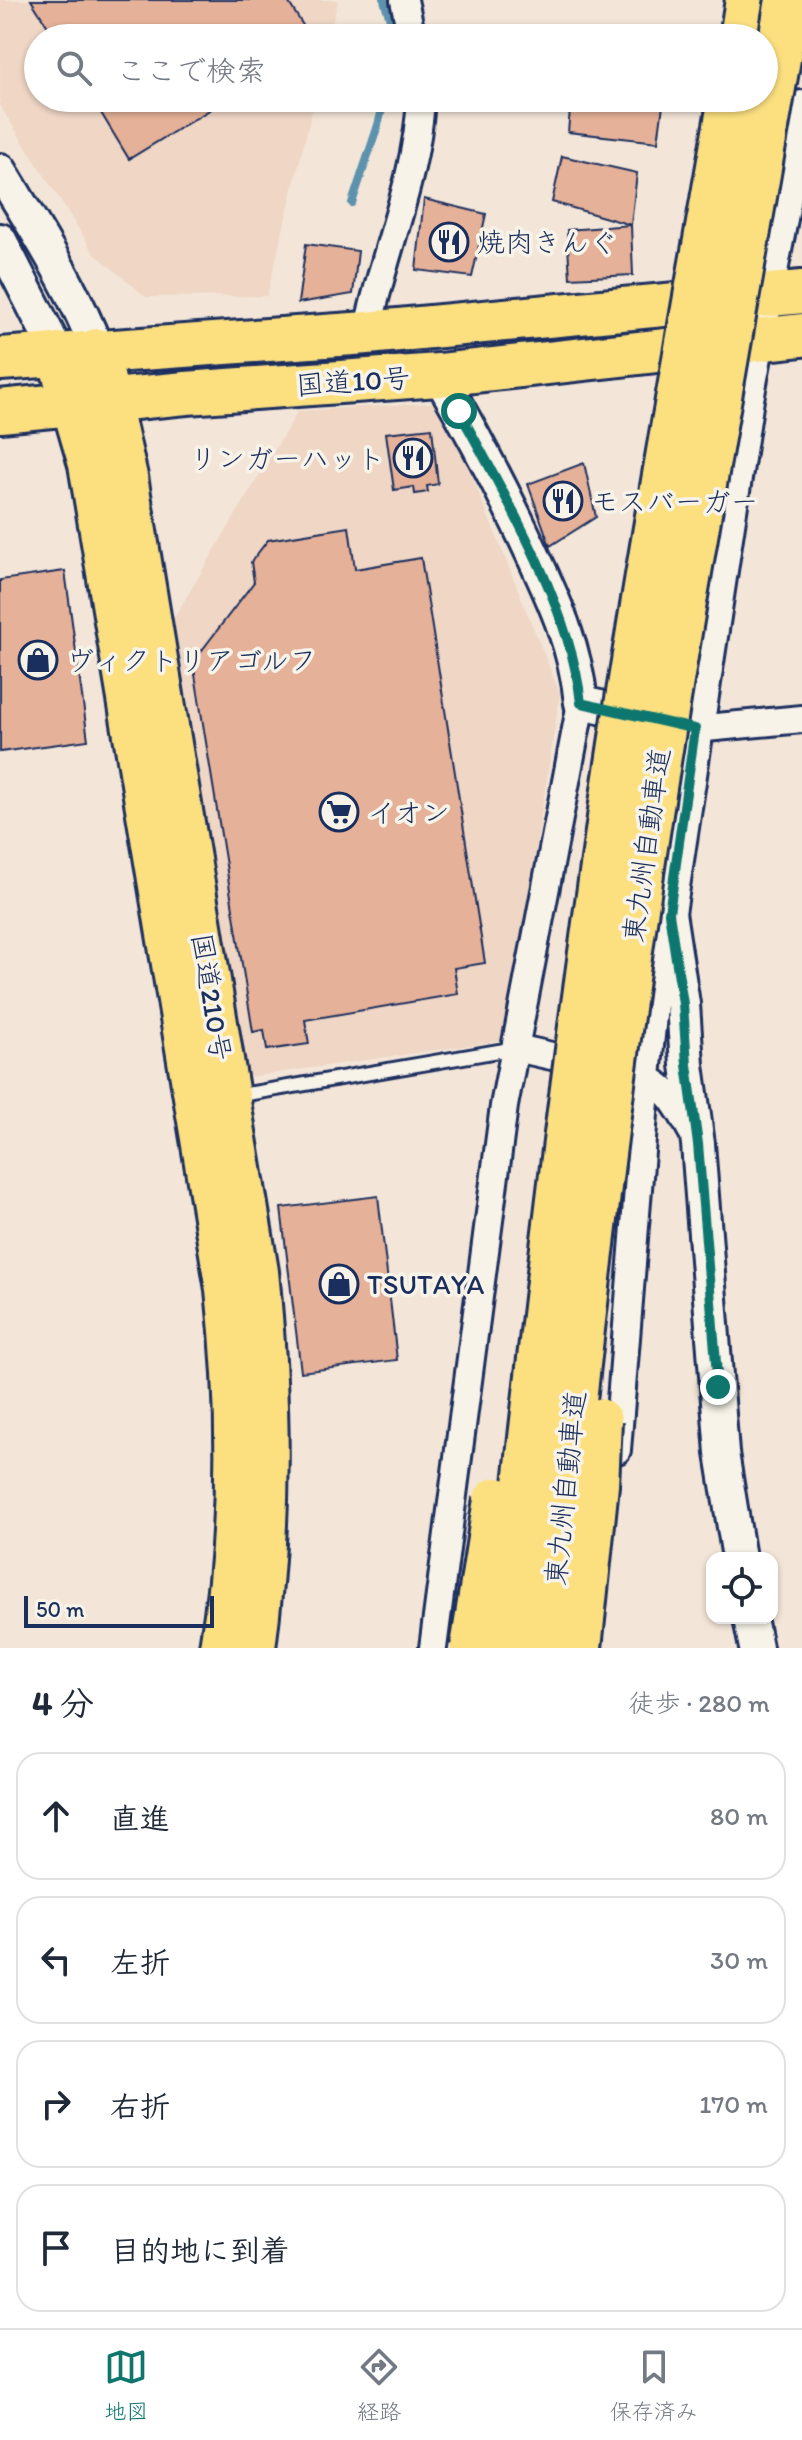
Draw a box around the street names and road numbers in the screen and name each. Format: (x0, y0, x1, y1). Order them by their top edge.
street label: 国道10号 (295, 360, 411, 402)
street label: 東九州自動車道 (616, 746, 676, 944)
street label: 国道210号 (185, 931, 239, 1063)
street label: 東九州自動車道 (538, 1389, 592, 1587)

